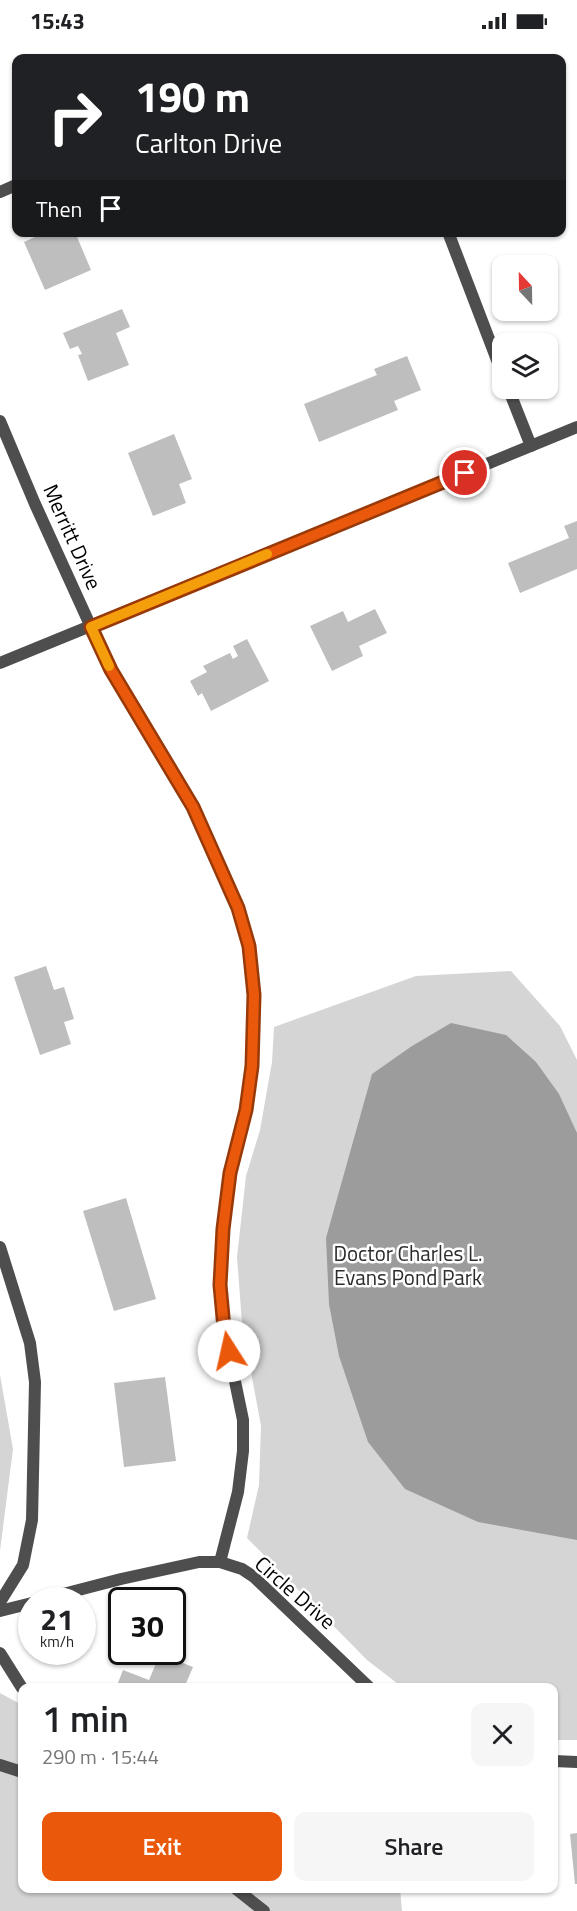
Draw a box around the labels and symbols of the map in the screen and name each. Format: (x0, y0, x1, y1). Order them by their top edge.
north arrow (492, 255, 558, 321)
pin (439, 447, 490, 498)
street label: Merritt Drive (35, 479, 110, 595)
park label: Doctor Charles L. Evans Pond Park (333, 1237, 483, 1293)
position arrow (197, 1319, 261, 1383)
street label: Circle Drive (248, 1548, 343, 1637)
speed limit sign: 30 (108, 1587, 186, 1665)

